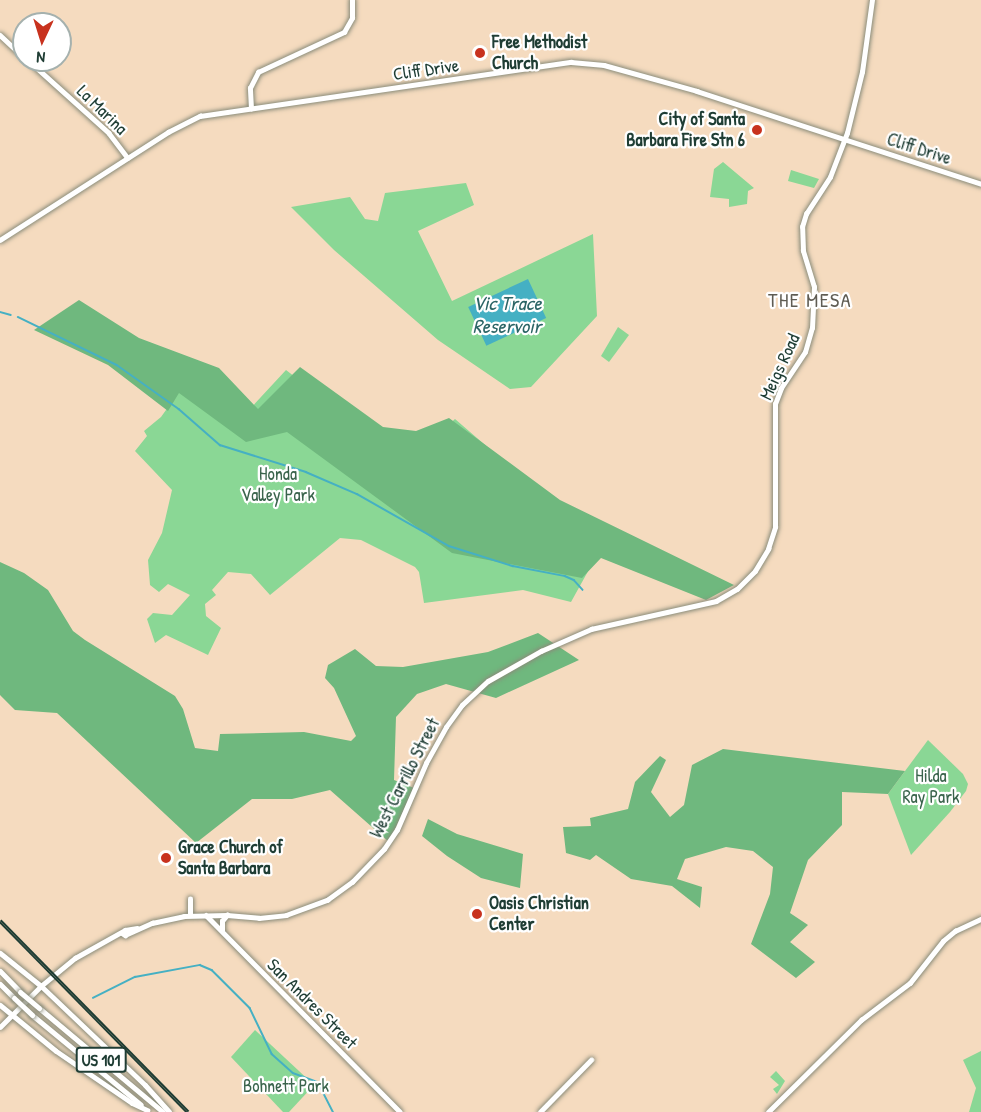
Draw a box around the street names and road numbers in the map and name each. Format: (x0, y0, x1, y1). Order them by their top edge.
street label: Cliff Drive (392, 55, 460, 85)
street label: La Marina (72, 81, 132, 139)
street label: Cliff Drive (884, 129, 954, 169)
street label: Meigs Road (755, 330, 805, 404)
street label: West Carrillo Street (366, 715, 444, 841)
street label: San Andres Street (262, 954, 362, 1054)
road number: US 101 (76, 1047, 126, 1073)

